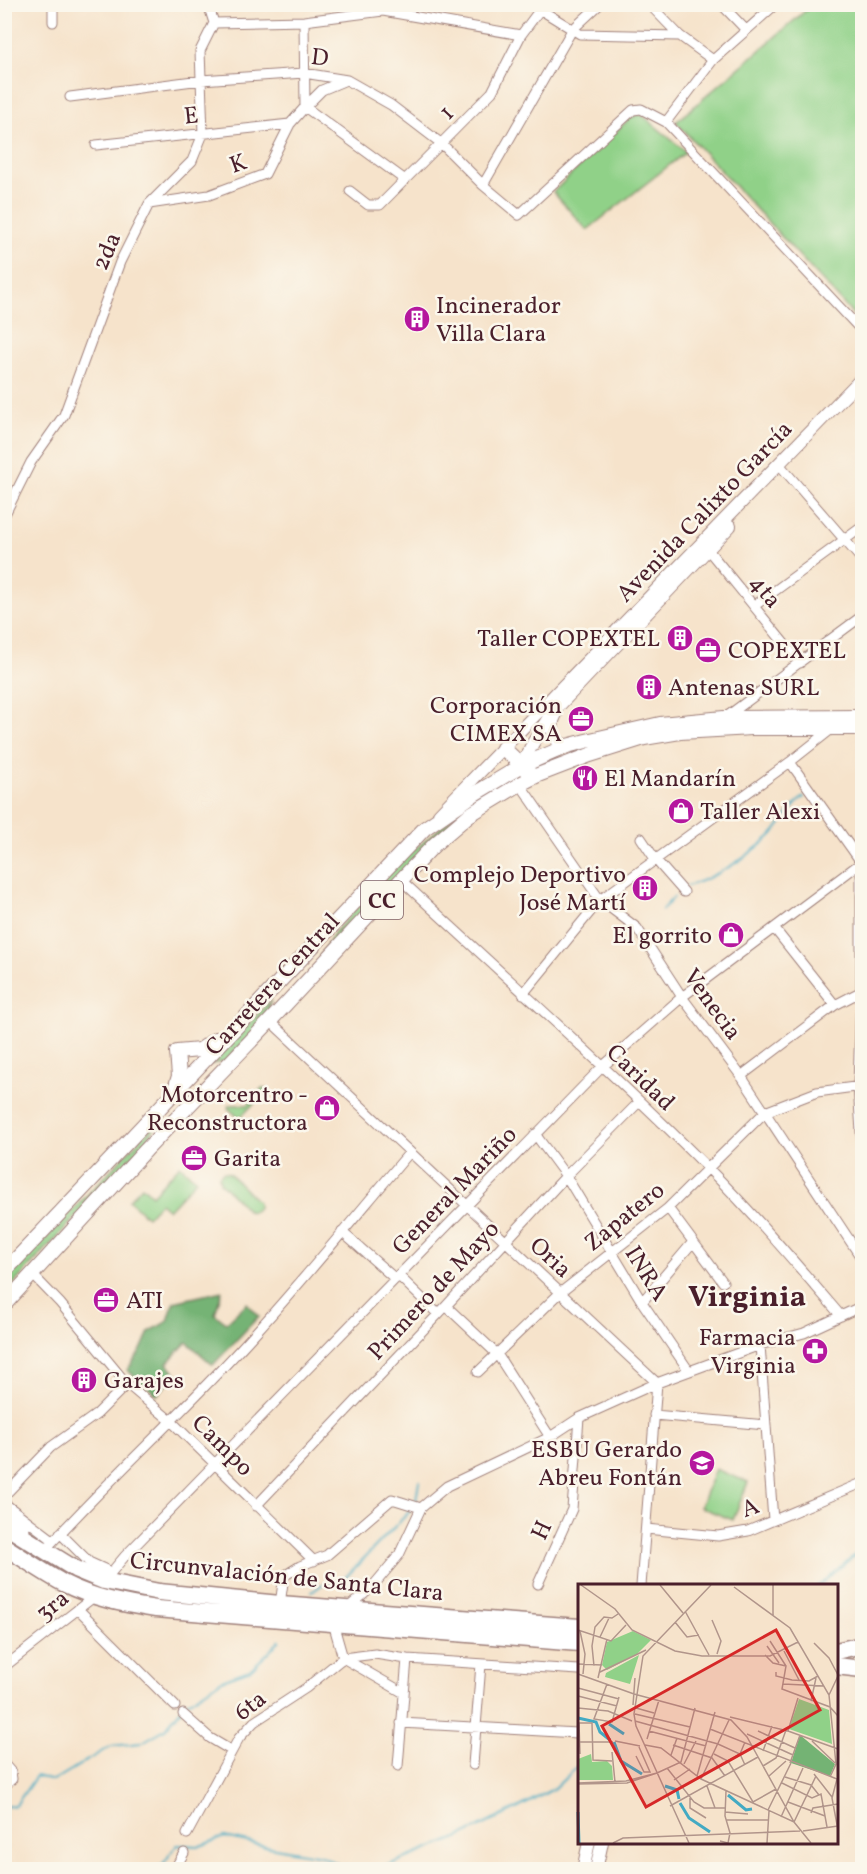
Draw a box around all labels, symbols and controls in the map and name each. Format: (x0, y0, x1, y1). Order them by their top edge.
street label: D (309, 41, 331, 77)
street label: 1 (432, 98, 463, 129)
street label: E (182, 99, 200, 135)
street label: K (225, 146, 252, 184)
street label: 2da (85, 227, 131, 276)
place label: Incinerador Villa Clara (436, 290, 561, 352)
building icon: Incinerador Villa Clara (402, 304, 432, 334)
street label: Avenida Calixto García (610, 414, 801, 611)
street label: 4ta (740, 568, 789, 616)
place label: Taller COPEXTEL (477, 623, 660, 657)
building icon: Taller COPEXTEL (665, 623, 695, 653)
office icon: COPEXTEL (693, 635, 723, 665)
place label: COPEXTEL (728, 635, 846, 669)
building icon: Antenas SURL (634, 672, 664, 702)
place label: Antenas SURL (668, 672, 819, 706)
place label: Corporación CIMEX SA (430, 690, 562, 752)
office icon: Corporación CIMEX SA (566, 704, 596, 734)
restaurant icon: El Mandarín (570, 763, 600, 793)
place label: El Mandarín (604, 763, 736, 797)
shop icon: Taller Alexi (666, 796, 696, 826)
place label: Taller Alexi (700, 796, 820, 830)
place label: Complejo Deportivo José Martí (414, 859, 626, 921)
building icon: Complejo Deportivo José Martí (630, 873, 660, 903)
road number: CC (361, 881, 403, 919)
street label: Carretera Central (198, 906, 349, 1064)
place label: El gorrito (612, 920, 712, 954)
shop icon: El gorrito (716, 920, 746, 950)
street label: Venecia (674, 962, 749, 1048)
street label: Caridad (598, 1037, 682, 1120)
place label: Motorcentro - Reconstructora (147, 1079, 308, 1141)
shop icon: Motorcentro - Reconstructora (312, 1093, 342, 1123)
street label: General Mariño (385, 1119, 526, 1263)
office icon: Garita (179, 1143, 209, 1173)
place label: Garita (214, 1143, 281, 1177)
street label: Zapatero (578, 1175, 673, 1261)
street label: Primero de Mayo (361, 1214, 508, 1369)
street label: Oria (521, 1230, 578, 1287)
street label: INRA (615, 1240, 676, 1308)
district label: Virginia (688, 1277, 806, 1319)
office icon: ATI (91, 1285, 121, 1315)
place label: ATI (126, 1285, 163, 1319)
place label: Farmacia Virginia (699, 1322, 796, 1384)
pharmacy icon: Farmacia Virginia (800, 1336, 830, 1366)
building icon: Garajes (69, 1365, 99, 1395)
place label: Garajes (104, 1365, 184, 1399)
street label: Campo (183, 1408, 260, 1485)
place label: ESBU Gerardo Abreu Fontán (531, 1434, 682, 1496)
school or university icon: ESBU Gerardo Abreu Fontán (687, 1448, 717, 1478)
street label: A (737, 1490, 765, 1528)
street label: H (524, 1515, 562, 1546)
street label: Circunvalación de Santa Clara (128, 1545, 445, 1611)
street label: 3ra (29, 1583, 77, 1631)
inset map (578, 1584, 837, 1844)
street label: 6ta (228, 1683, 275, 1730)

